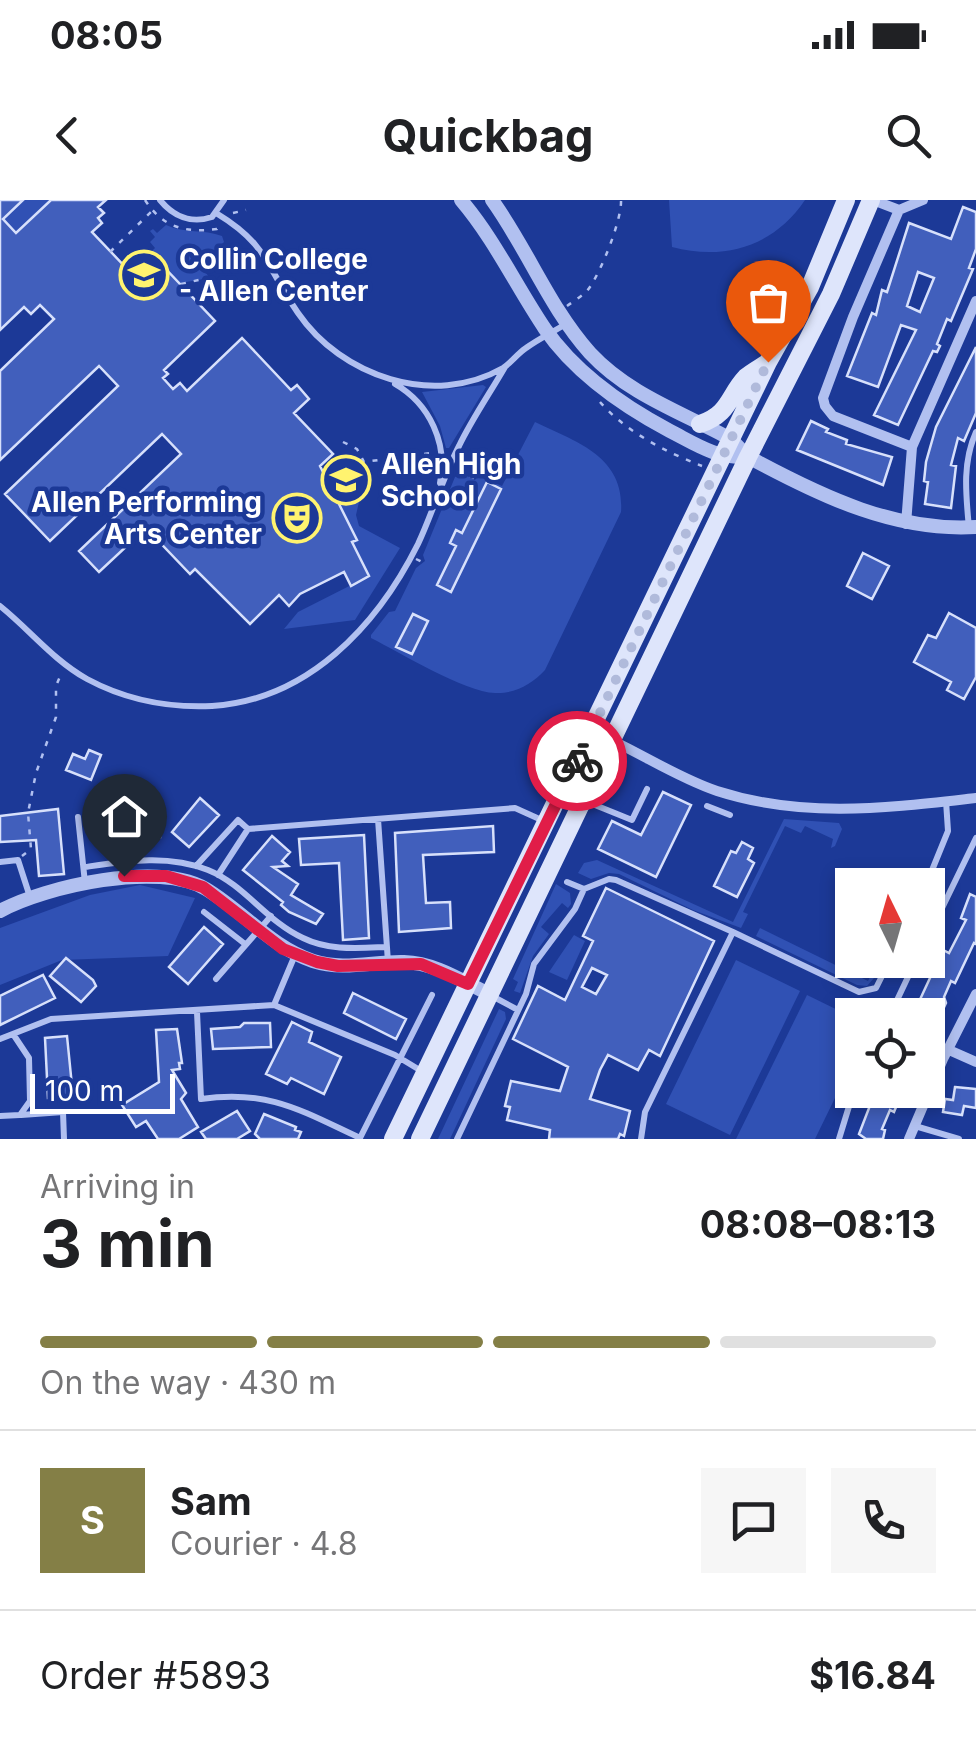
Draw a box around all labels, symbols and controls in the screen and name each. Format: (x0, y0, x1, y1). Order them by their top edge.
text: 08:05 (50, 12, 163, 58)
icon: back (40, 108, 95, 163)
text: Quickbag (382, 108, 594, 163)
icon: search (881, 108, 936, 163)
place label: Collin College - Allen Center (179, 242, 368, 308)
school or university icon: Collin College - Allen Center (118, 249, 170, 301)
pin (726, 260, 811, 363)
icon: bag (741, 275, 796, 330)
place label: Allen High School (381, 447, 521, 513)
school or university icon: Allen High School (320, 454, 372, 506)
place label: Allen Performing Arts Center (31, 485, 262, 551)
theatre icon: Allen Performing Arts Center (271, 492, 323, 544)
courier (527, 711, 627, 811)
icon: bike (550, 734, 605, 789)
pin (82, 774, 167, 877)
icon: home (97, 789, 152, 844)
north arrow (835, 868, 945, 978)
map controls (835, 868, 945, 1108)
button: locate (835, 998, 945, 1108)
scale bar (30, 1069, 175, 1114)
text: 100 m (45, 1074, 124, 1108)
text: Arriving in (40, 1167, 195, 1206)
text: 08:08–08:13 (700, 1201, 936, 1247)
text: 3 min (40, 1204, 215, 1283)
text: On the way · 430 m (40, 1363, 336, 1402)
button: chat (701, 1468, 806, 1573)
button: phone (831, 1468, 936, 1573)
text: Sam (170, 1478, 252, 1524)
text: S (80, 1497, 105, 1543)
text: Courier · 4.8 (170, 1524, 358, 1563)
text: Order #5893 (40, 1652, 271, 1698)
text: $16.84 (809, 1652, 936, 1698)

